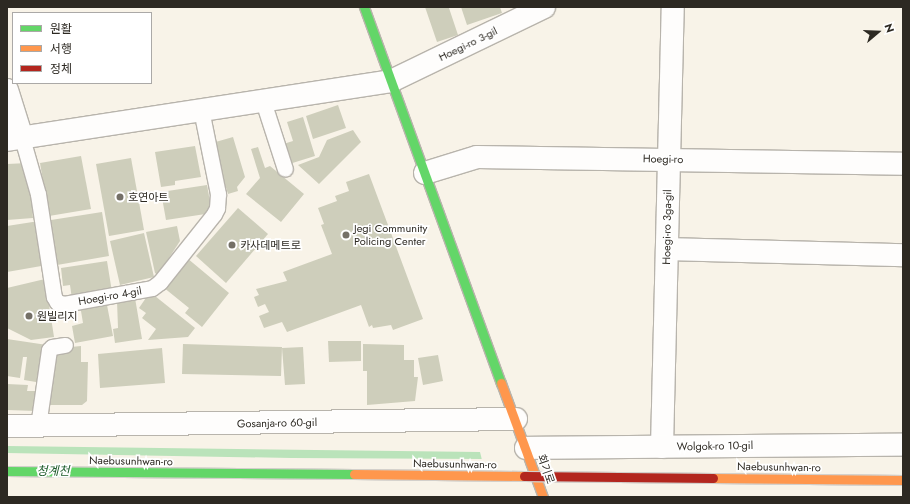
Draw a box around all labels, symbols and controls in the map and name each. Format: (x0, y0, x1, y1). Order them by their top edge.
legend (12, 12, 152, 84)
north arrow (858, 12, 898, 52)
text: 원활 (50, 20, 72, 38)
text: N (880, 21, 898, 35)
street label: Hoegi-ro 3-gil (436, 24, 500, 64)
text: 서행 (50, 40, 72, 58)
text: 정체 (50, 60, 72, 78)
street label: Hoegi-ro (643, 152, 683, 166)
street label: Hoegi-ro 3ga-gil (660, 189, 674, 265)
place label: 호연아트 (128, 190, 168, 204)
marker: 호연아트 (115, 192, 125, 202)
place label: Jegi Community Policing Center (354, 222, 427, 248)
marker: Jegi Community Policing Center (341, 230, 351, 240)
place label: 카사데메트로 (240, 238, 301, 252)
marker: 카사데메트로 (227, 240, 237, 250)
street label: Hoegi-ro 4-gil (77, 284, 143, 308)
place label: 원빌리지 (37, 309, 77, 323)
marker: 원빌리지 (24, 311, 34, 321)
street label: Gosanja-ro 60-gil (237, 416, 317, 430)
street label: Wolgok-ro 10-gil (677, 439, 753, 453)
street label: 회기로 (535, 452, 557, 486)
street label: Naebusunhwan-ro (89, 454, 173, 468)
street label: Naebusunhwan-ro (413, 457, 497, 471)
street label: Naebusunhwan-ro (737, 460, 821, 474)
water label: 청계천 (36, 465, 70, 479)

